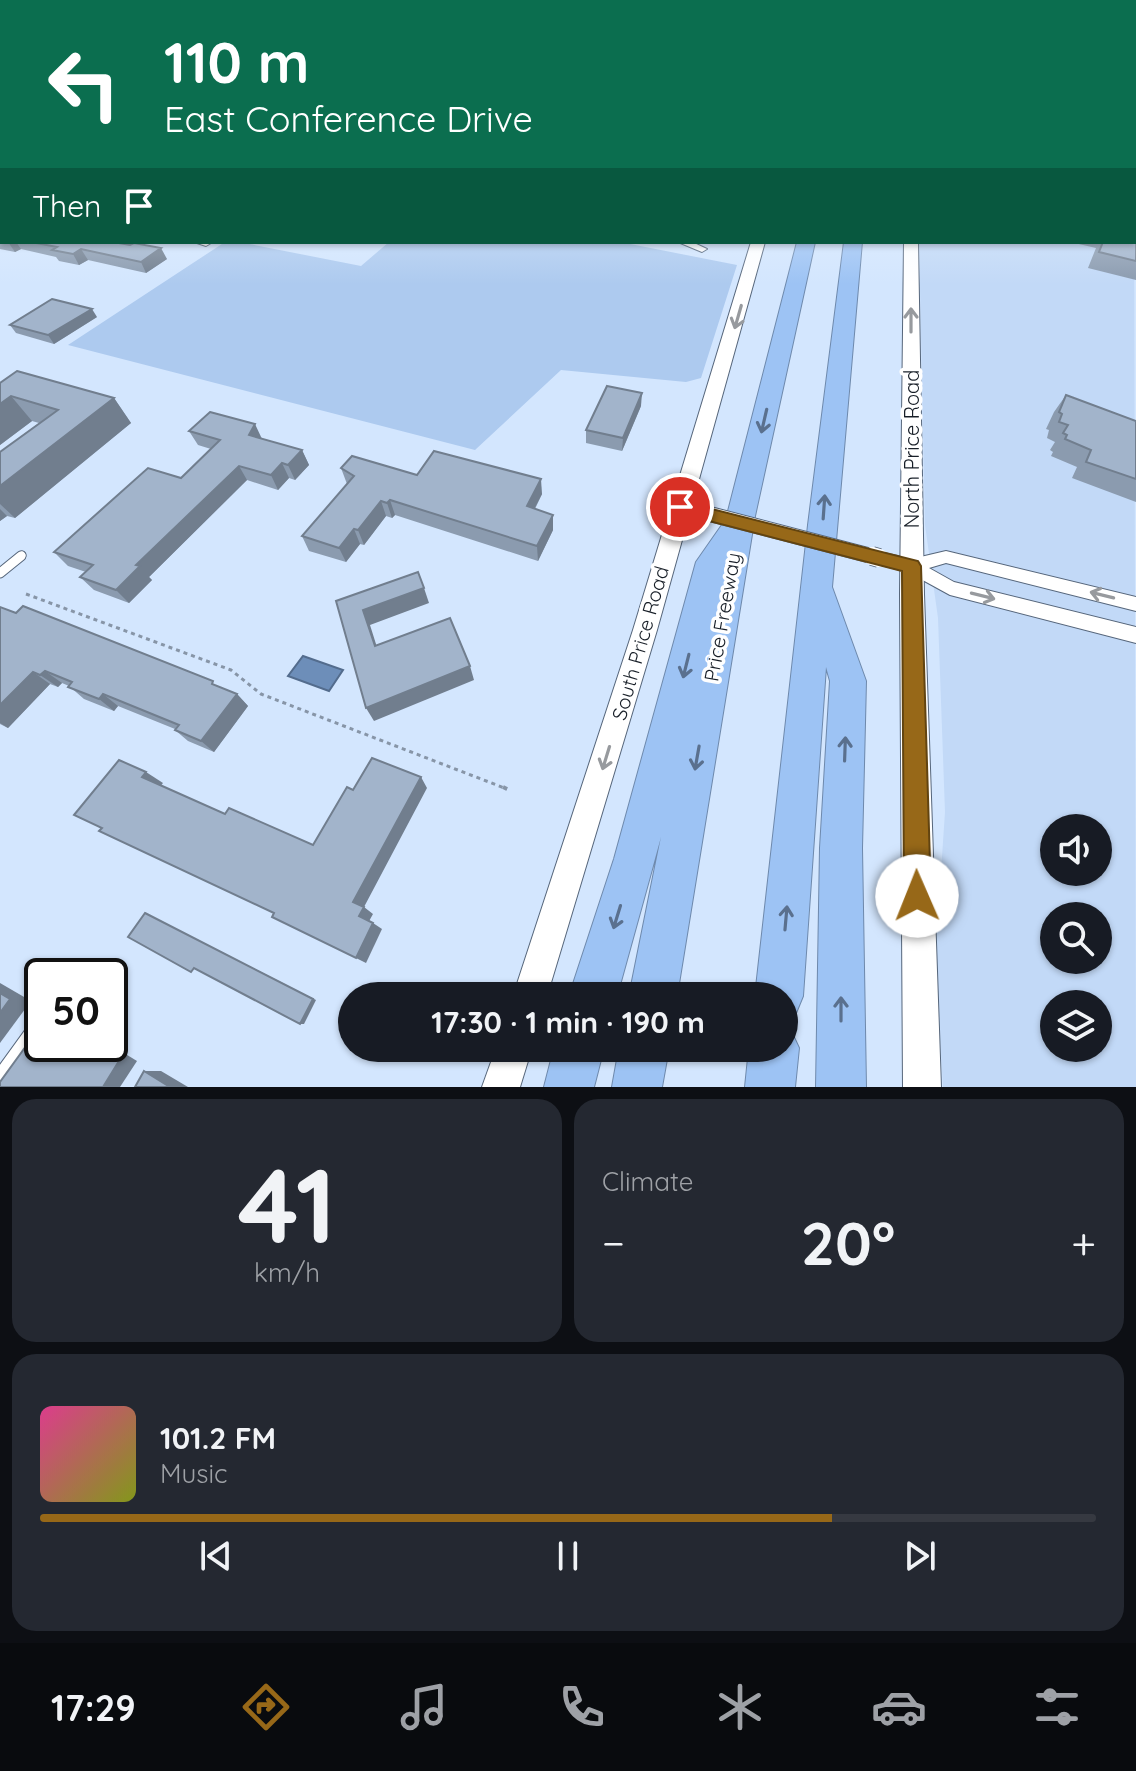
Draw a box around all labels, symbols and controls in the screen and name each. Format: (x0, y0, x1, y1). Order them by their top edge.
text: 110 m (164, 27, 309, 97)
icon: left (32, 32, 136, 136)
text: East Conference Drive (164, 96, 533, 141)
icon: arrive (117, 184, 161, 228)
text: Then (32, 187, 101, 225)
one-way arrow (730, 304, 745, 330)
one-way arrow (903, 307, 919, 334)
street label: North Price Road (899, 370, 924, 528)
one-way arrow (755, 407, 770, 433)
pin (646, 473, 714, 541)
icon: arrive (658, 485, 702, 529)
one-way arrow (817, 494, 832, 521)
street label: Price Freeway (698, 551, 746, 683)
street label: South Price Road (606, 563, 674, 723)
one-way arrow (1090, 587, 1116, 602)
one-way arrow (970, 590, 995, 605)
one-way arrow (678, 653, 693, 679)
one-way arrow (838, 736, 853, 763)
one-way arrow (598, 745, 612, 770)
one-way arrow (688, 745, 703, 770)
map controls (1040, 814, 1112, 1062)
button: sound (1040, 814, 1112, 886)
position arrow (875, 854, 959, 938)
button: search (1040, 902, 1112, 974)
one-way arrow (609, 903, 624, 929)
one-way arrow (779, 905, 794, 932)
speed limit sign: 50 (24, 958, 128, 1062)
button: layers (1040, 990, 1112, 1062)
one-way arrow (833, 996, 849, 1023)
text: 17:30 · 1 min · 190 m (431, 1003, 705, 1041)
text: 41 (238, 1139, 336, 1269)
text: Climate (602, 1165, 693, 1198)
text: 20° (801, 1205, 895, 1280)
text: − (602, 1215, 625, 1270)
text: + (1071, 1215, 1096, 1270)
text: km/h (254, 1256, 320, 1289)
text: 101.2 FM (160, 1419, 276, 1457)
text: Music (160, 1457, 228, 1490)
icon: previous (194, 1534, 238, 1578)
icon: pause (546, 1534, 590, 1578)
icon: next (898, 1534, 942, 1578)
icon: directions (238, 1679, 294, 1735)
icon: music (396, 1679, 452, 1735)
icon: phone (554, 1679, 610, 1735)
icon: climate (712, 1679, 768, 1735)
icon: car (871, 1679, 927, 1735)
icon: filters (1029, 1679, 1085, 1735)
text: 17:29 (51, 1685, 136, 1730)

